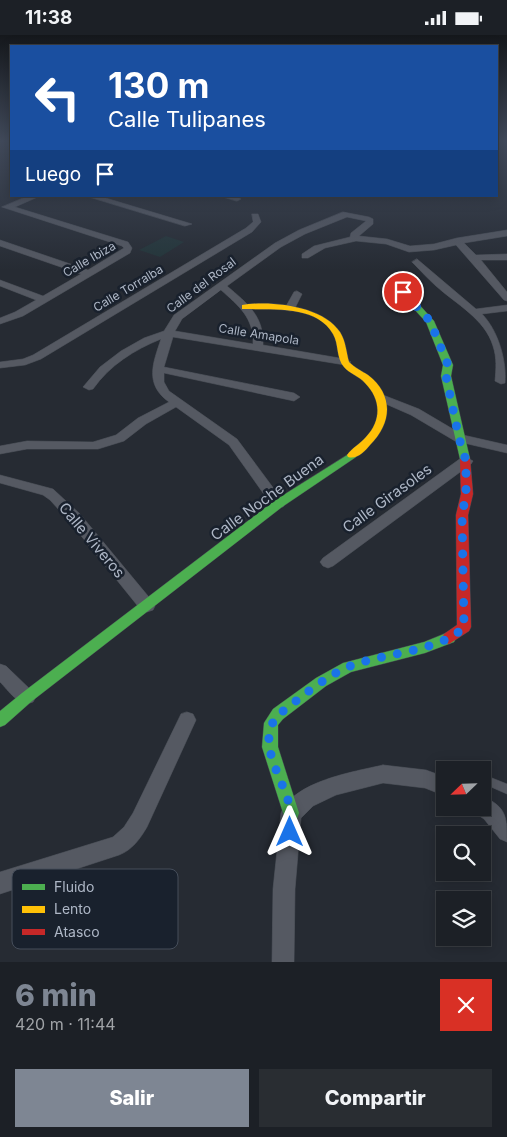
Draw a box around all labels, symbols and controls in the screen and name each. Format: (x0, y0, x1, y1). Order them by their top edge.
text: 11:38 (25, 6, 72, 29)
text: 130 m (108, 64, 210, 106)
icon: left (25, 65, 90, 130)
text: Calle Tulipanes (108, 106, 266, 132)
icon: arrive (91, 160, 119, 188)
text: Luego (25, 163, 81, 186)
street label: Calle Ibiza (60, 238, 118, 280)
street label: Calle del Rosal (163, 254, 239, 316)
street label: Calle Torralba (90, 261, 166, 315)
pin (382, 271, 424, 313)
icon: arrive (389, 278, 417, 306)
street label: Calle Amapola (218, 320, 300, 348)
street label: Calle Noche Buena (207, 450, 327, 544)
street label: Calle Girasoles (339, 459, 435, 537)
street label: Calle Viveros (55, 498, 129, 582)
north arrow (436, 761, 491, 816)
map controls (436, 761, 491, 946)
position arrow (263, 805, 315, 857)
button: search (436, 826, 491, 881)
legend (12, 869, 178, 949)
text: Fluido (54, 878, 94, 895)
button: layers (436, 891, 491, 946)
text: Lento (54, 900, 91, 917)
text: Atasco (54, 923, 100, 940)
text: 6 min (15, 977, 97, 1013)
button: close (440, 979, 492, 1031)
text: 420 m · 11:44 (15, 1014, 116, 1034)
button: Salir (15, 1069, 249, 1127)
button: Compartir (259, 1069, 492, 1127)

